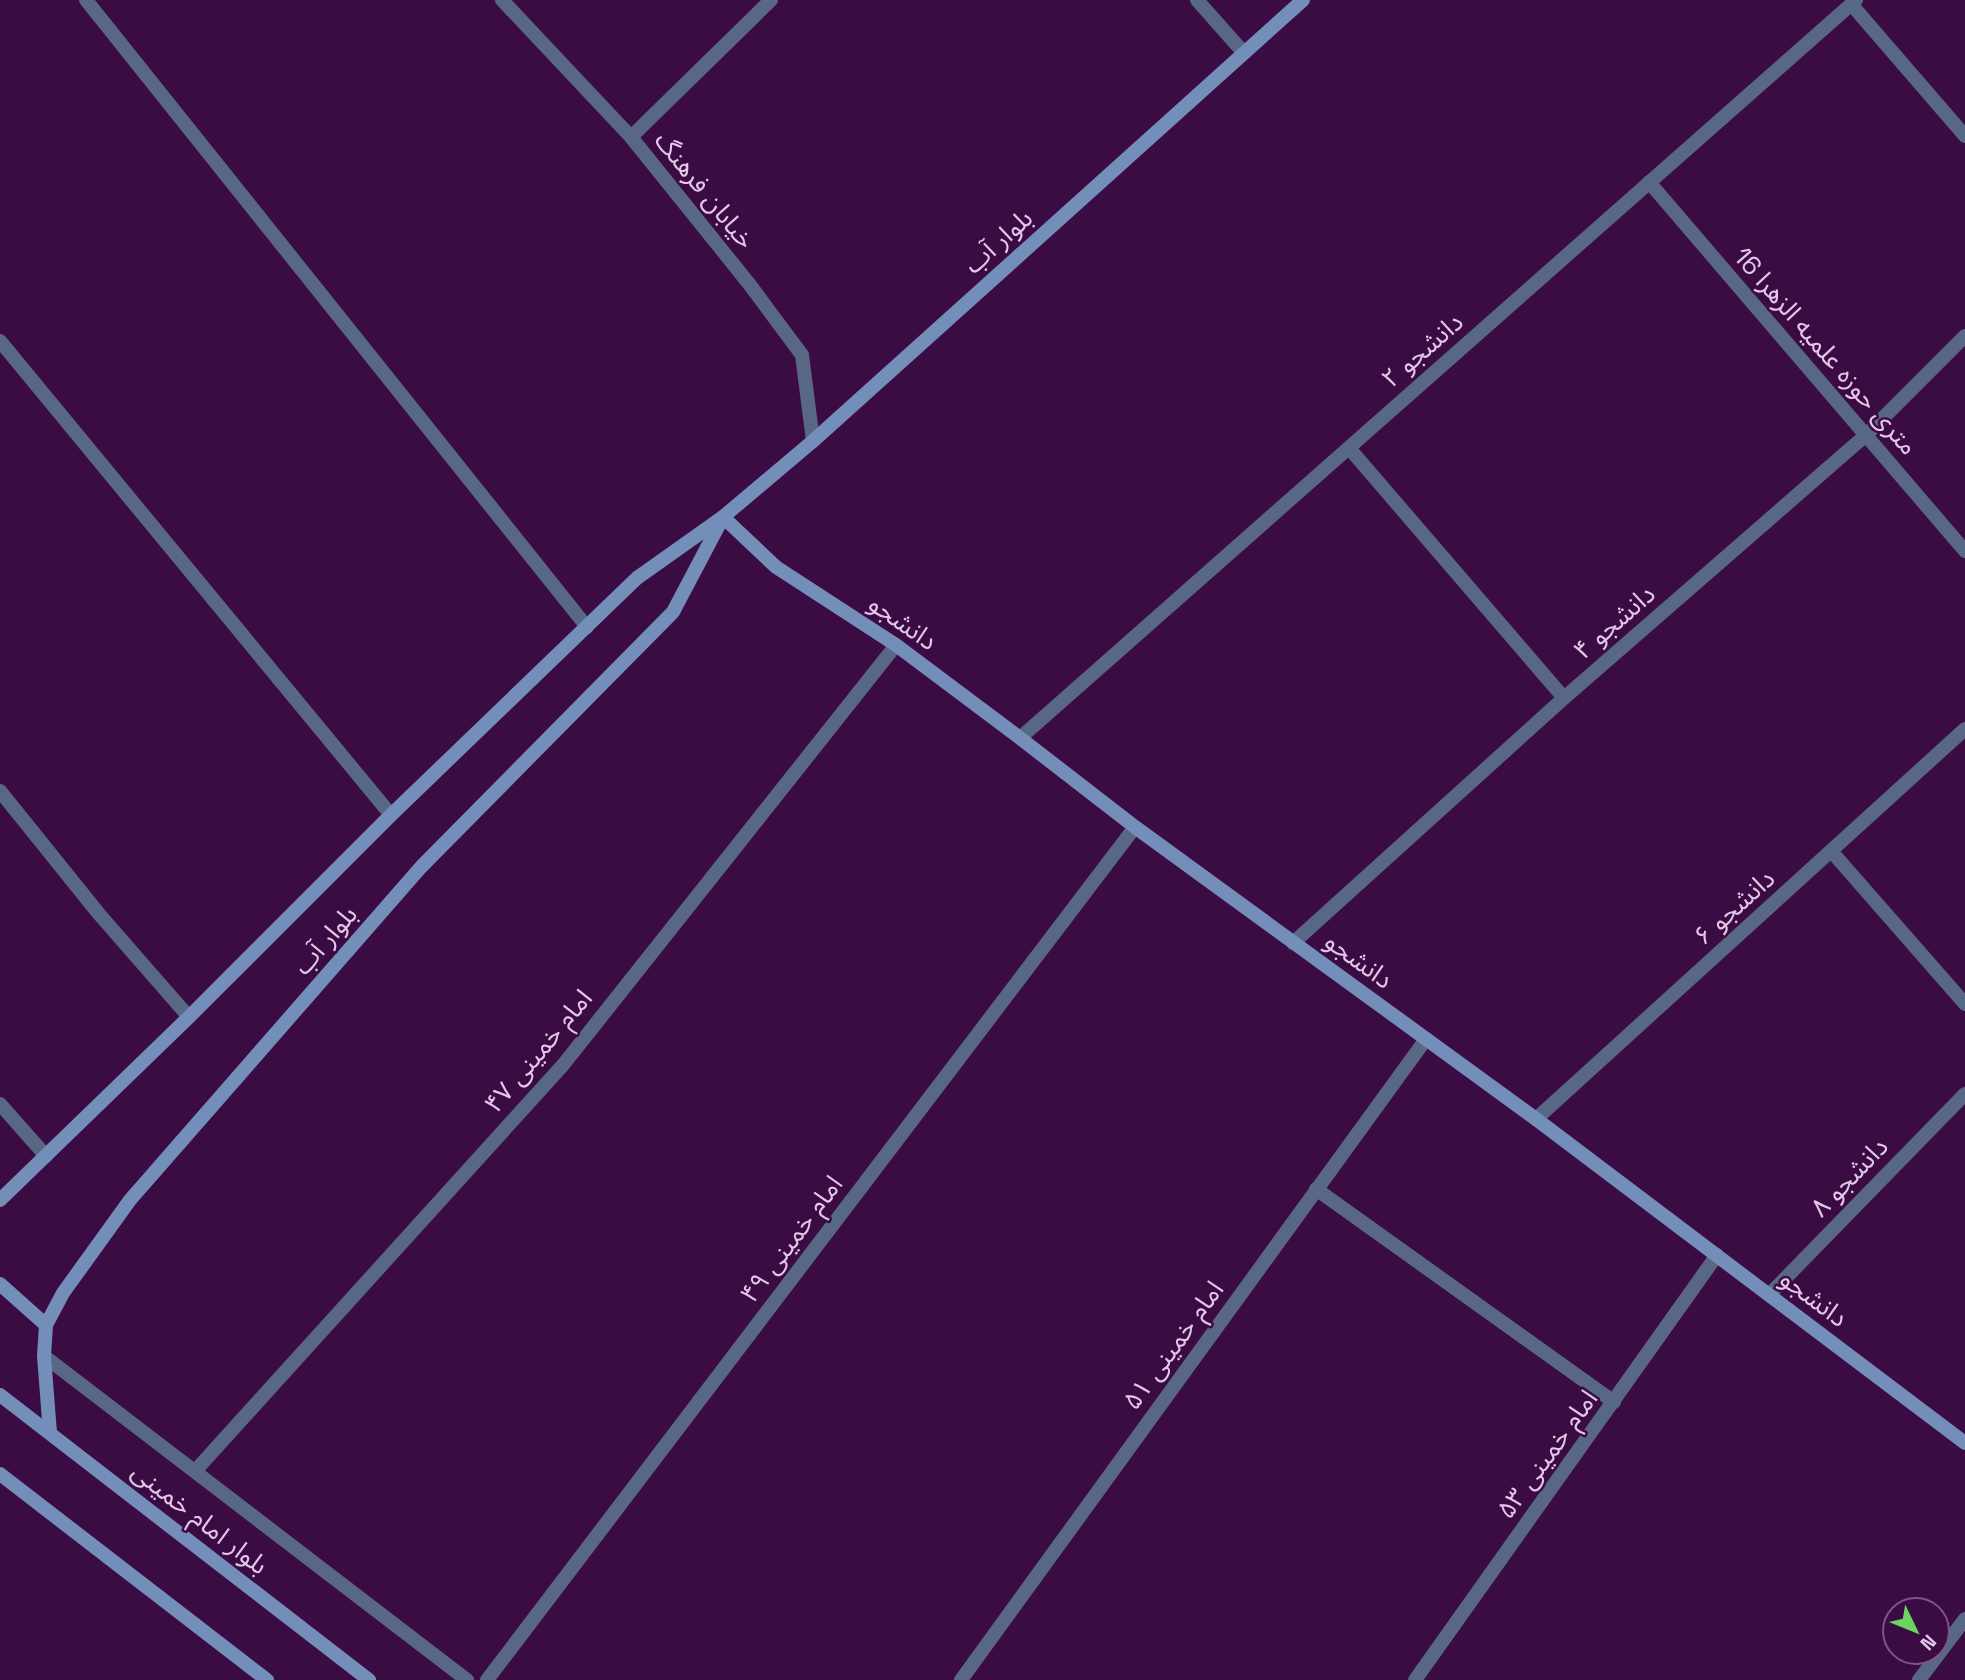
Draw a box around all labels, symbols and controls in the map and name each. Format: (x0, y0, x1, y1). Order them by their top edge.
street label: خیابان فرهنگ (647, 124, 763, 256)
street label: بلوار آب (956, 201, 1040, 281)
street label: 16 متری حوزه علمیه الزهرا (1726, 240, 1926, 462)
street label: دانشجو ۲ (1374, 305, 1470, 395)
street label: دانشجو ۴ (1566, 577, 1662, 667)
street label: دانشجو (862, 586, 944, 658)
street label: دانشجو ۶ (1686, 862, 1782, 952)
street label: بلوار آب (285, 898, 365, 982)
street label: دانشجو (1318, 924, 1400, 996)
street label: امام خمینی ۴۷ (476, 982, 602, 1122)
street label: دانشجو ۸ (1803, 1130, 1895, 1224)
street label: امام خمینی ۴۹ (732, 1168, 852, 1311)
street label: دانشجو (1773, 1261, 1855, 1335)
street label: امام خمینی ۵۱ (1115, 1274, 1234, 1418)
street label: امام خمینی ۵۳ (1489, 1383, 1608, 1527)
street label: بلوار امام خمینی (123, 1454, 275, 1584)
north arrow (1881, 1596, 1951, 1666)
text: N (1915, 1629, 1942, 1655)

